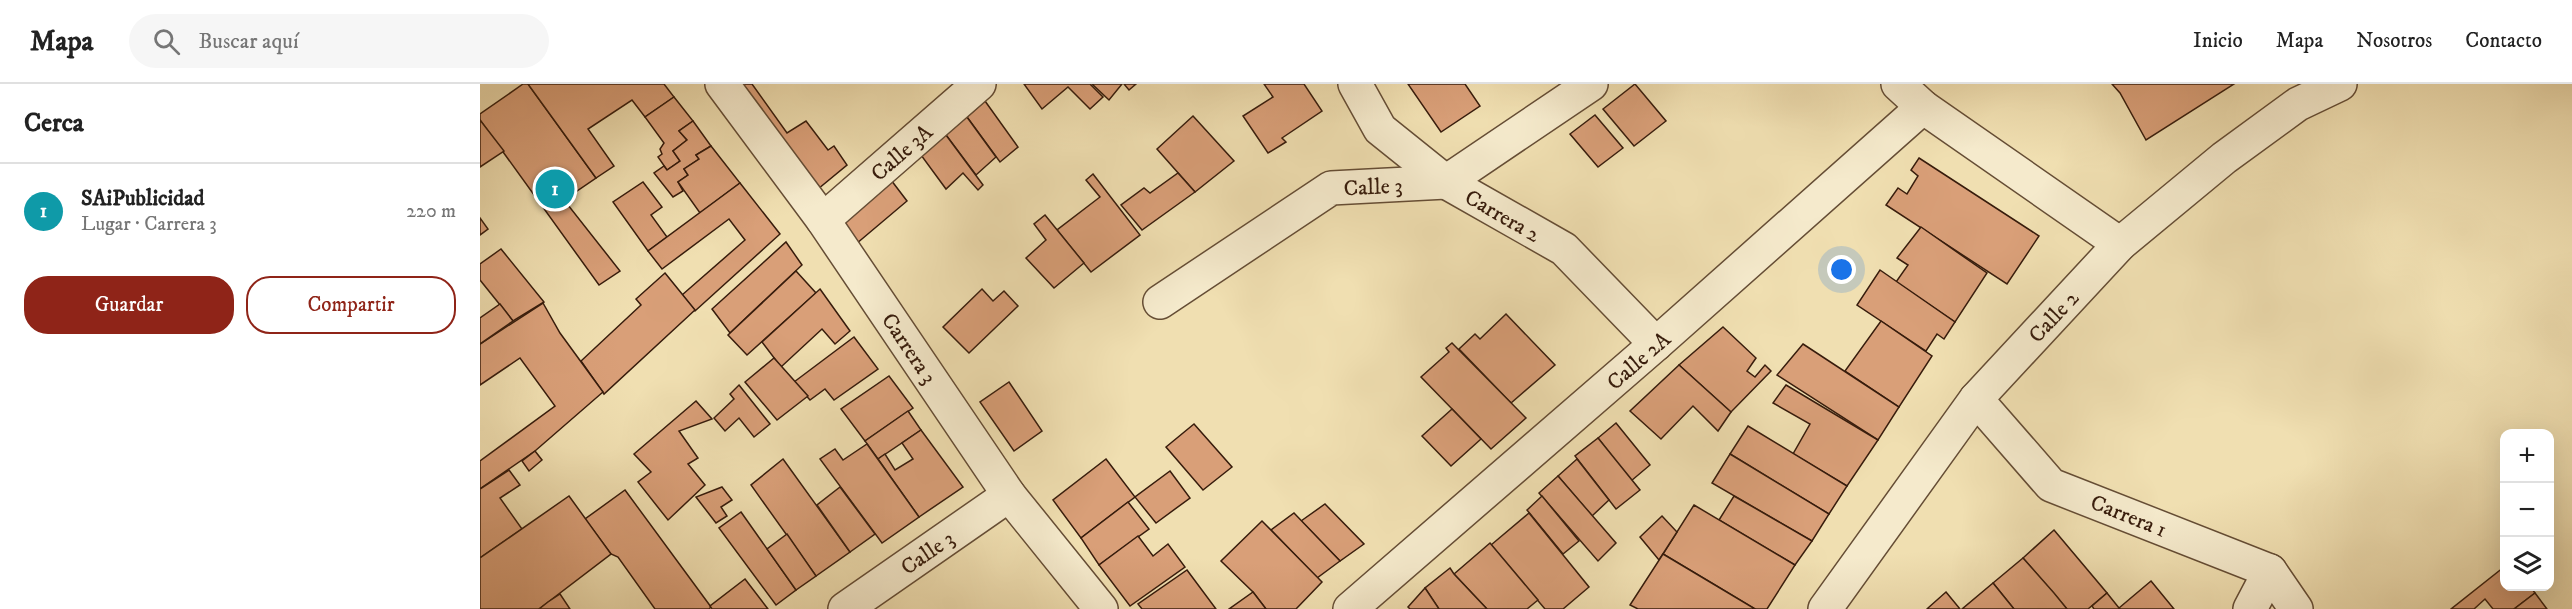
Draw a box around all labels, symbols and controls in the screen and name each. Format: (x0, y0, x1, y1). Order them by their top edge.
search box (129, 14, 549, 68)
text: Mapa (30, 24, 93, 59)
icon: search (150, 25, 183, 58)
text: Buscar aquí (198, 28, 299, 55)
text: Inicio (2193, 28, 2243, 54)
text: Mapa (2276, 28, 2323, 54)
text: Nosotros (2356, 28, 2432, 54)
text: Contacto (2465, 28, 2542, 54)
text: Cerca (24, 107, 84, 140)
street label: Calle 3A (866, 118, 939, 187)
pin: 1 (536, 166, 574, 212)
street label: Calle 3 (1343, 172, 1403, 203)
street label: Carrera 2 (1460, 184, 1545, 249)
text: SAiPublicidad (81, 185, 205, 212)
text: 1 (40, 199, 47, 224)
text: 220 m (406, 199, 456, 224)
text: Lugar · Carrera 3 (81, 212, 217, 237)
your location (1827, 255, 1856, 284)
button: Guardar (24, 276, 234, 334)
button: Compartir (246, 276, 456, 334)
street label: Calle 2 (2023, 285, 2085, 349)
street label: Carrera 3 (875, 308, 942, 390)
street label: Calle 2A (1602, 325, 1677, 396)
map controls (2500, 429, 2554, 591)
button: + (2500, 429, 2554, 483)
button: − (2500, 483, 2554, 537)
street label: Carrera 1 (2086, 489, 2170, 544)
street label: Calle 3 (896, 525, 960, 581)
button: layers (2500, 537, 2554, 591)

